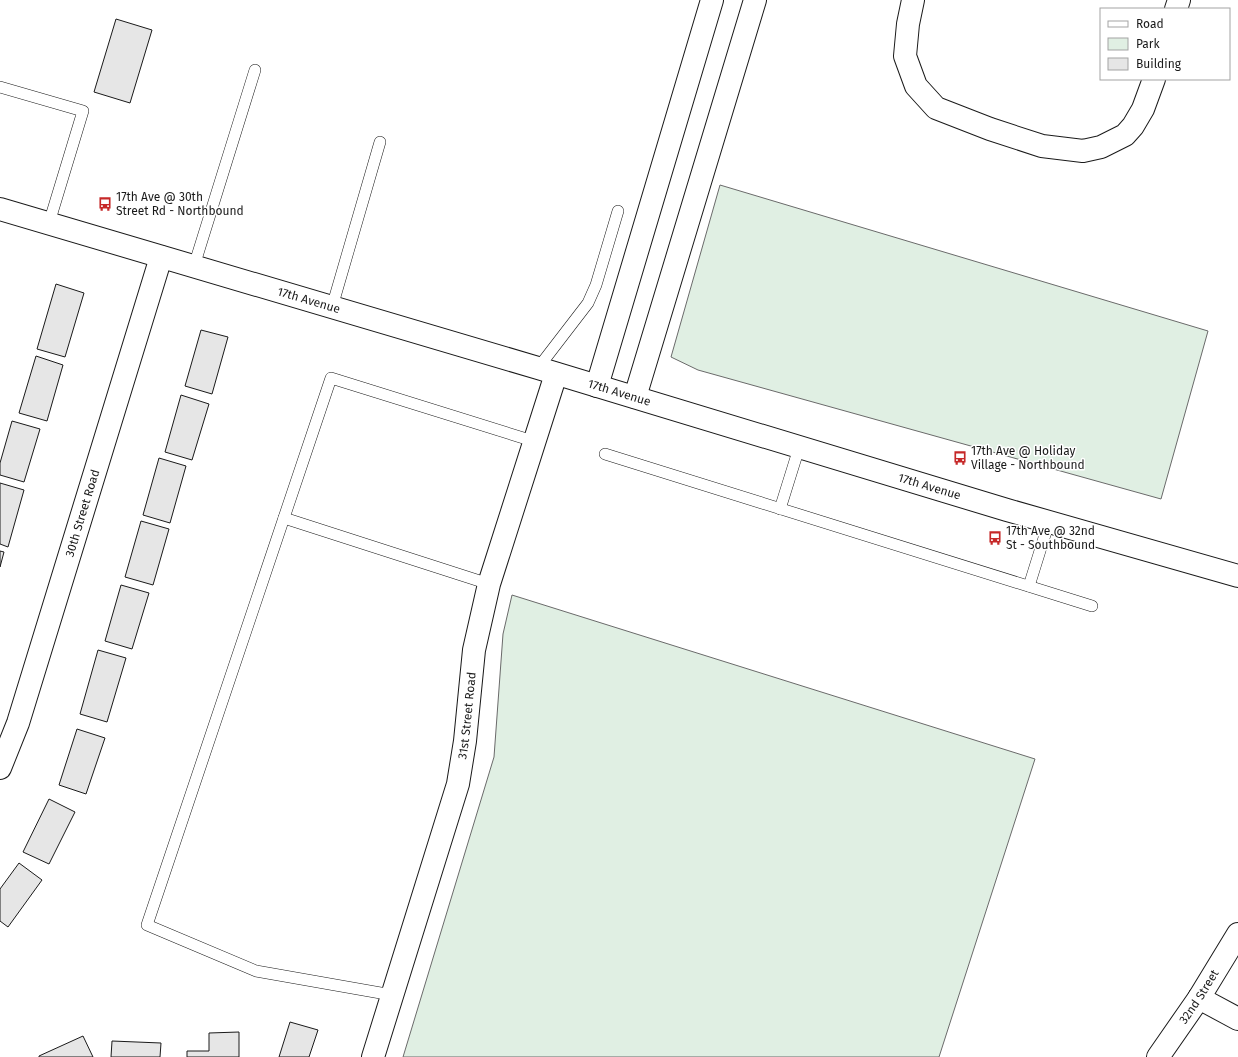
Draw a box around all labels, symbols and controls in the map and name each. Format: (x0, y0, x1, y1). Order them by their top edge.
legend (1100, 8, 1230, 80)
text: Road (1136, 17, 1164, 31)
text: Park (1136, 37, 1160, 51)
text: Building (1136, 57, 1182, 71)
place label: 17th Ave @ 30th Street Rd - Northbound (116, 190, 244, 218)
bus stop icon: 17th Ave @ 30th Street Rd - Northbound (97, 196, 113, 212)
street label: 17th Avenue (276, 284, 342, 316)
street label: 17th Avenue (586, 377, 652, 409)
place label: 17th Ave @ Holiday Village - Northbound (971, 444, 1085, 472)
bus stop icon: 17th Ave @ Holiday Village - Northbound (952, 450, 968, 466)
street label: 30th Street Road (62, 468, 102, 559)
street label: 17th Avenue (896, 470, 963, 503)
place label: 17th Ave @ 32nd St - Southbound (1006, 524, 1095, 552)
bus stop icon: 17th Ave @ 32nd St - Southbound (987, 530, 1003, 546)
street label: 31st Street Road (455, 671, 479, 760)
street label: 32nd Street (1176, 966, 1222, 1026)

